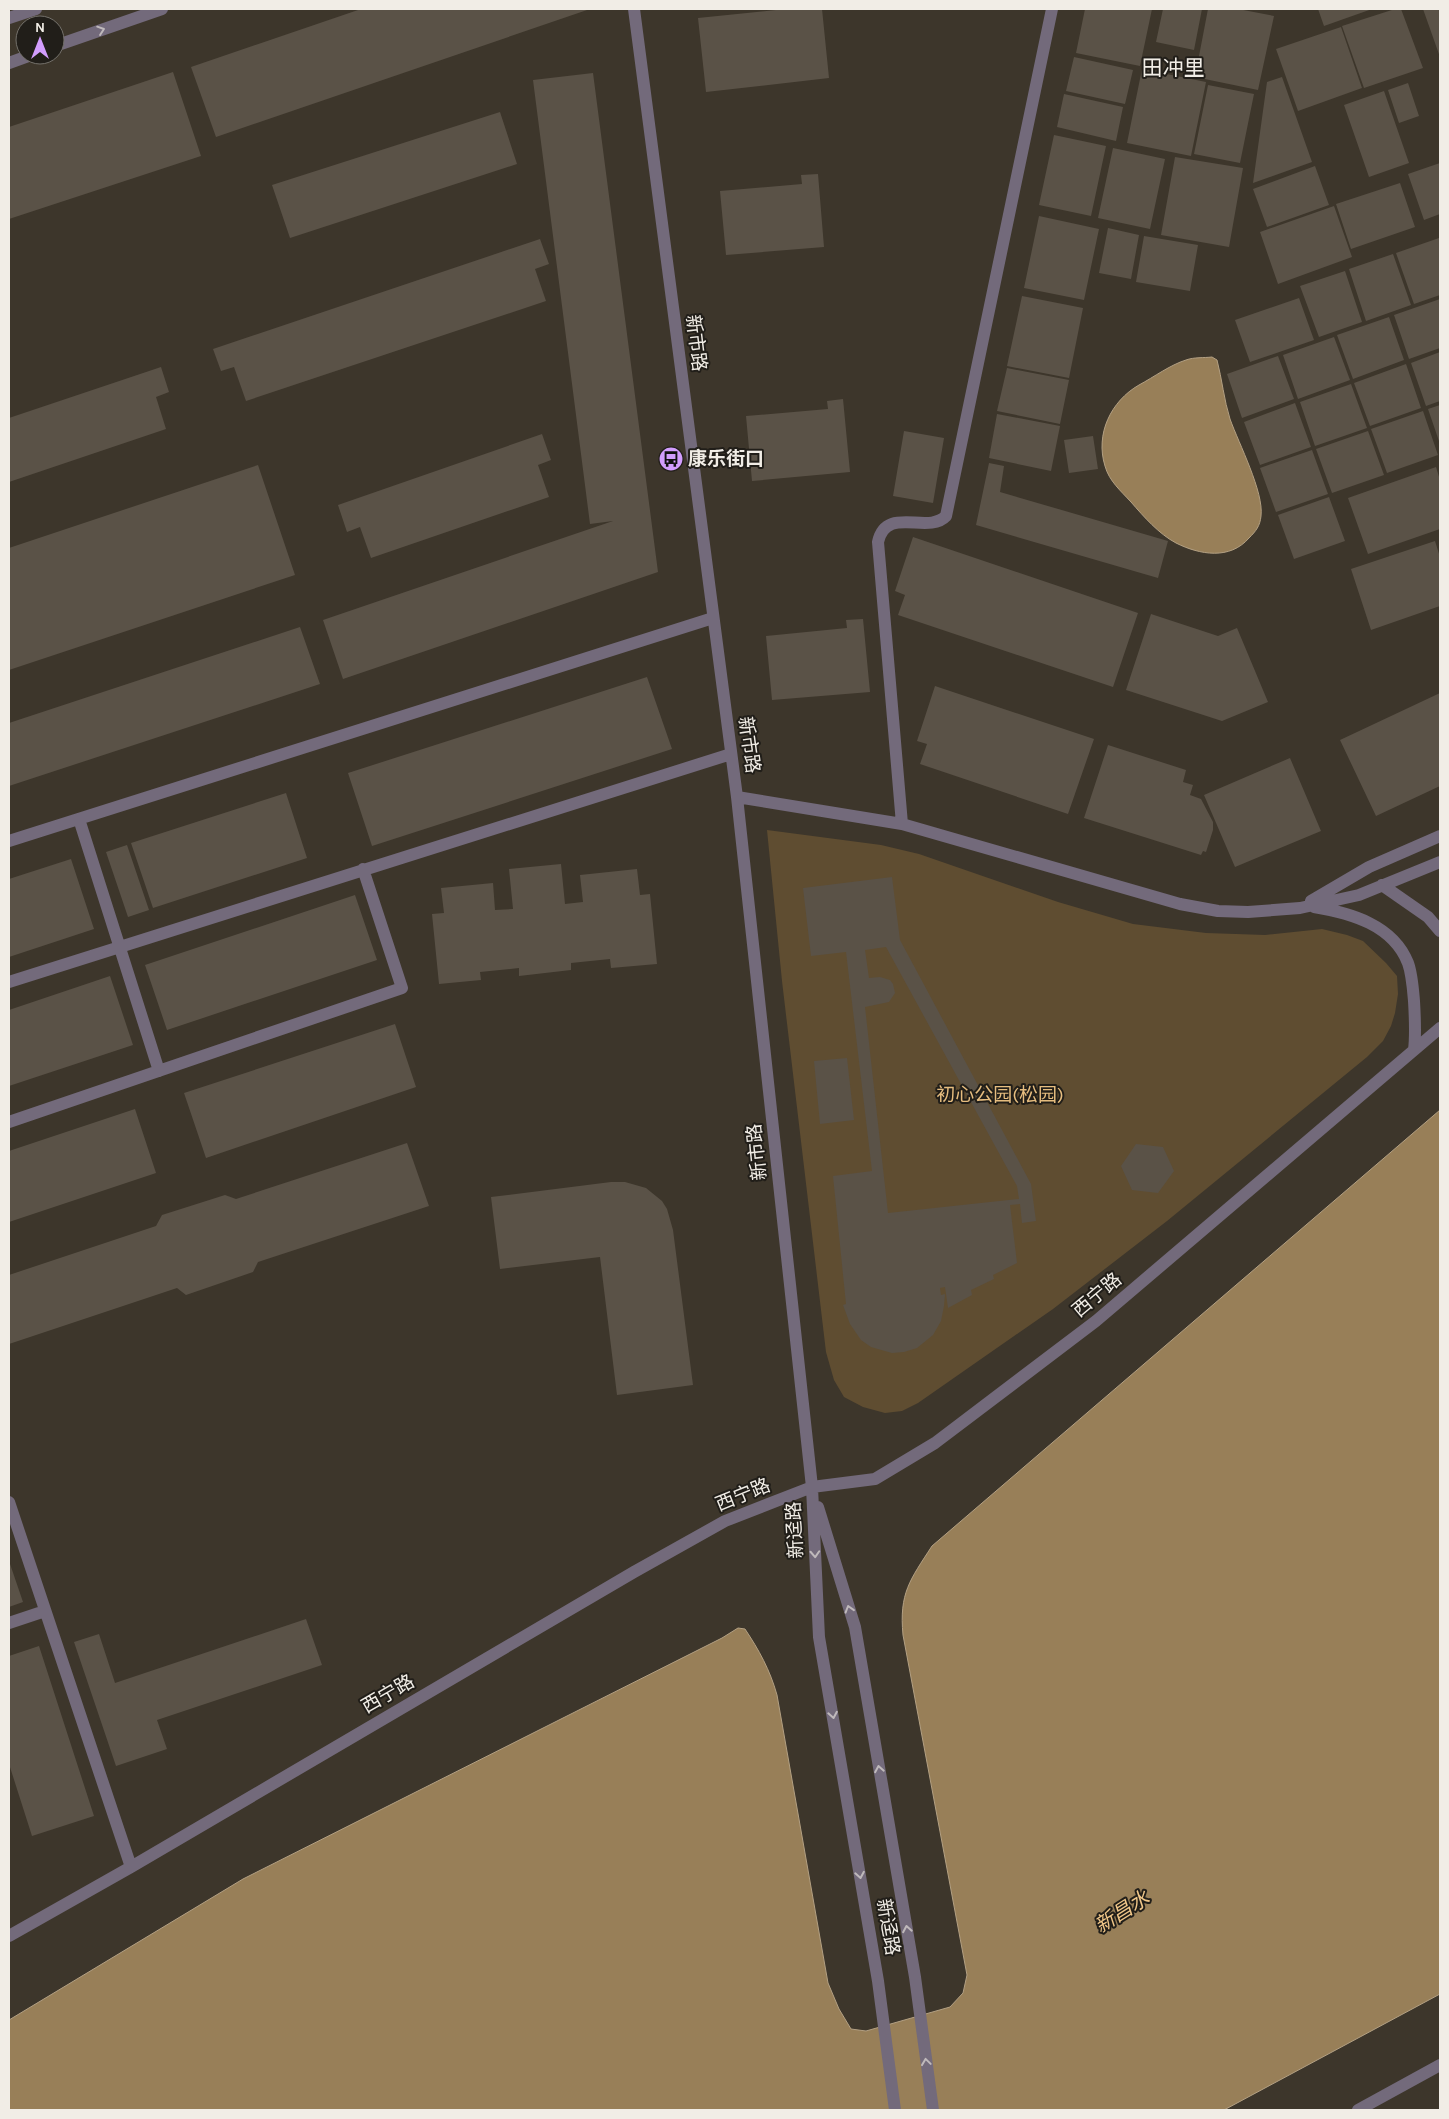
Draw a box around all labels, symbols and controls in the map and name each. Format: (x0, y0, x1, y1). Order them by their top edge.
north arrow (15, 15, 65, 65)
text: N (35, 19, 45, 36)
one-way arrow (96, 26, 105, 36)
district label: 田冲里 (1142, 56, 1205, 80)
street label: 新市路 (682, 313, 710, 373)
bus stop icon: 康乐街口 (658, 446, 684, 472)
place label: 康乐街口 (688, 448, 764, 470)
street label: 新市路 (734, 715, 764, 775)
park label: 初心公园(松园) (936, 1084, 1064, 1106)
street label: 新市路 (743, 1122, 771, 1182)
street label: 西宁路 (1068, 1268, 1126, 1322)
street label: 西宁路 (712, 1474, 774, 1516)
street label: 新迳路 (783, 1501, 807, 1559)
one-way arrow (810, 1550, 821, 1558)
one-way arrow (845, 1606, 855, 1614)
street label: 西宁路 (358, 1670, 418, 1718)
one-way arrow (827, 1711, 837, 1719)
one-way arrow (875, 1764, 885, 1773)
one-way arrow (854, 1871, 864, 1879)
water label: 新昌水 (1090, 1886, 1154, 1938)
street label: 新迳路 (872, 1897, 904, 1957)
one-way arrow (902, 1925, 913, 1933)
one-way arrow (922, 2058, 932, 2066)

